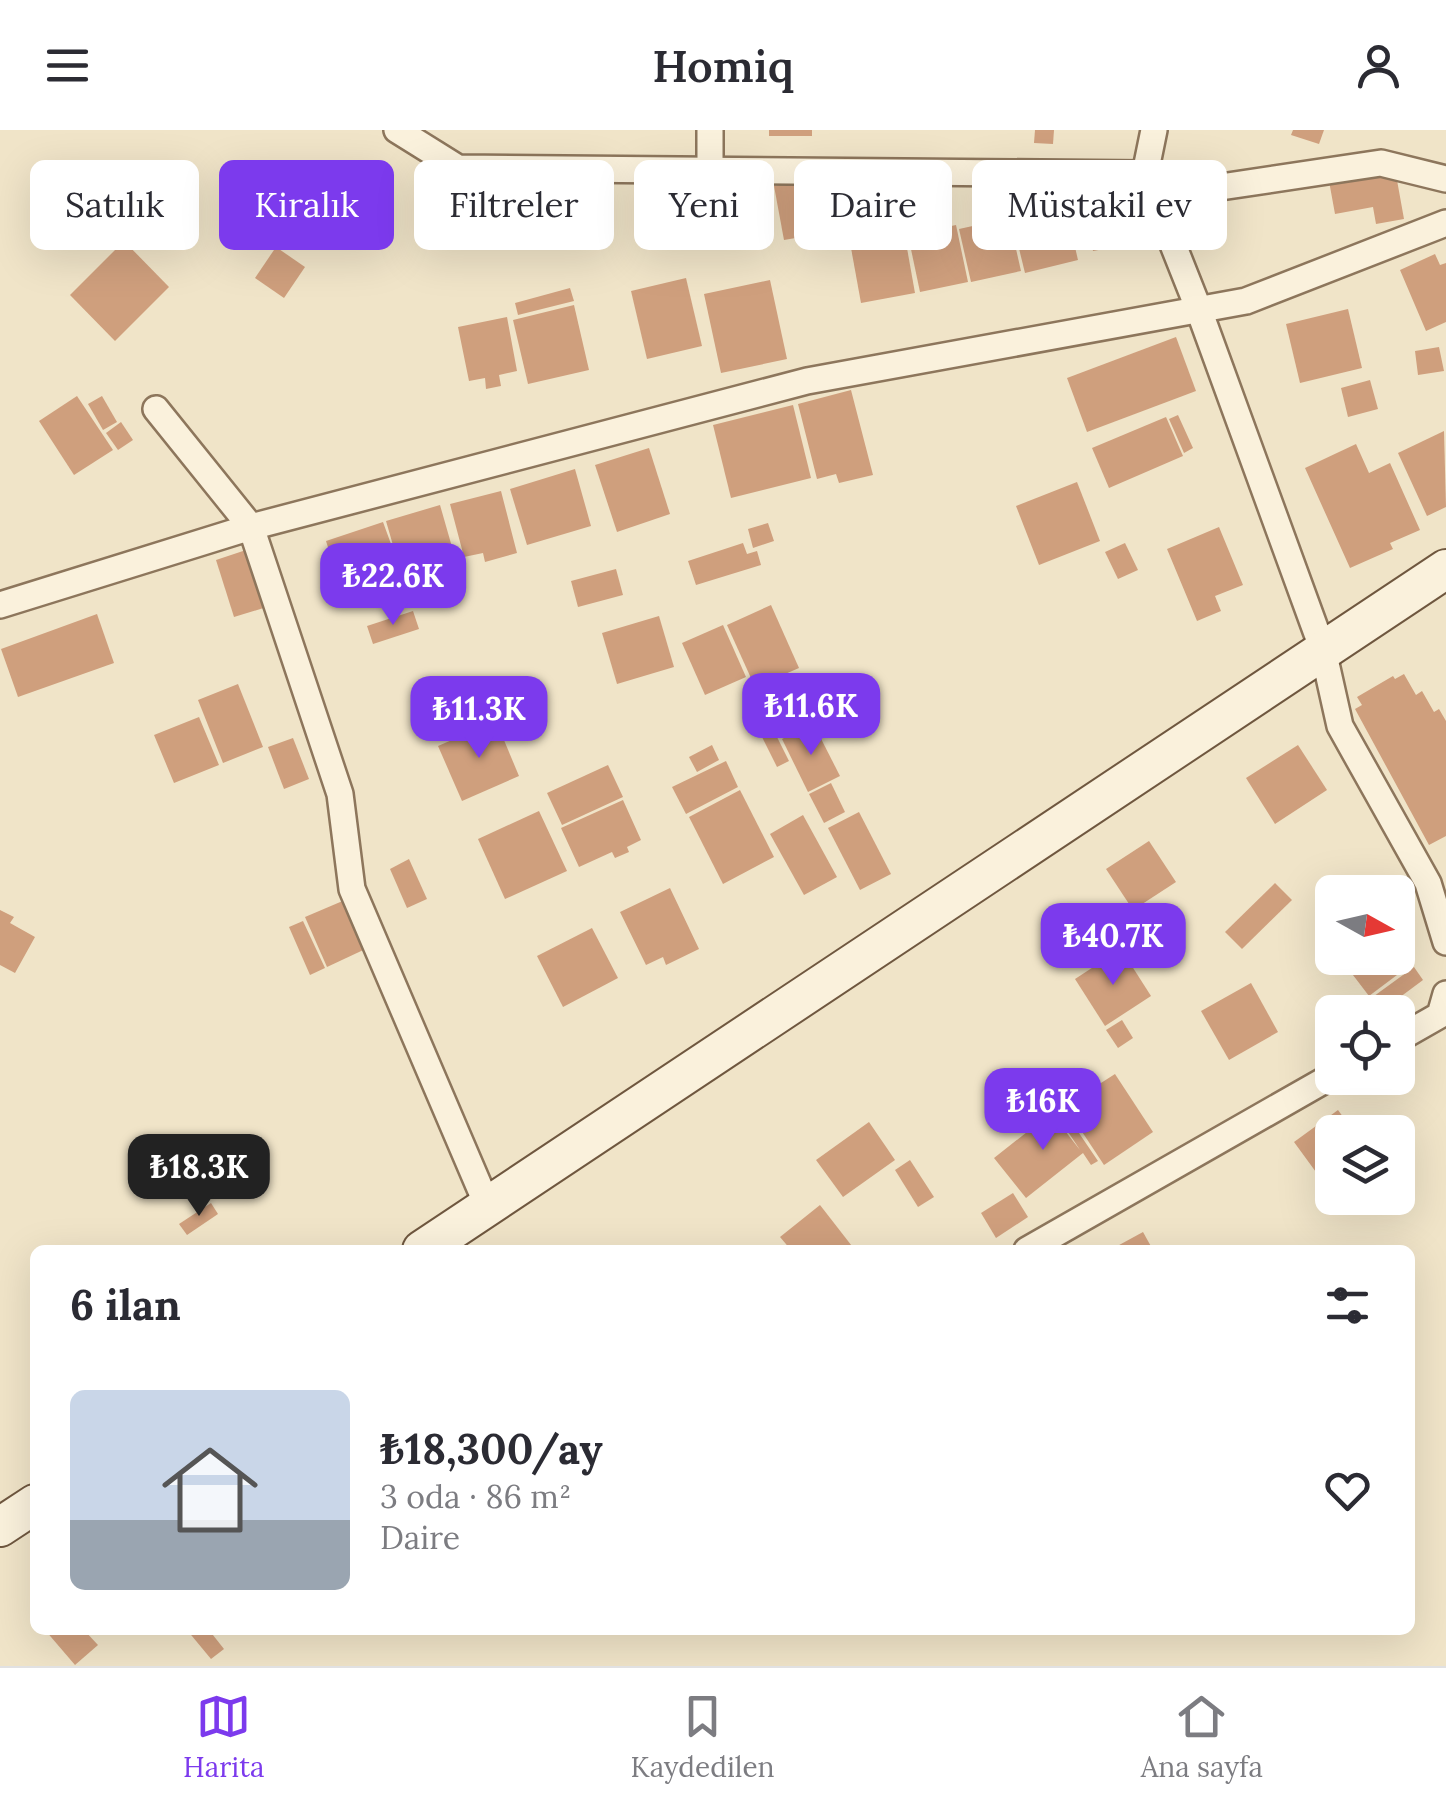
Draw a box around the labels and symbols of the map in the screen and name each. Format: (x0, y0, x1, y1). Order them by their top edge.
pin: ₺22.6K (312, 543, 474, 628)
pin: ₺11.6K (730, 673, 892, 758)
pin: ₺11.3K (398, 676, 560, 761)
north arrow (1315, 875, 1415, 975)
pin: ₺40.7K (1032, 903, 1194, 988)
pin: ₺16K (984, 1068, 1102, 1153)
pin: ₺18.3K (118, 1134, 280, 1219)

